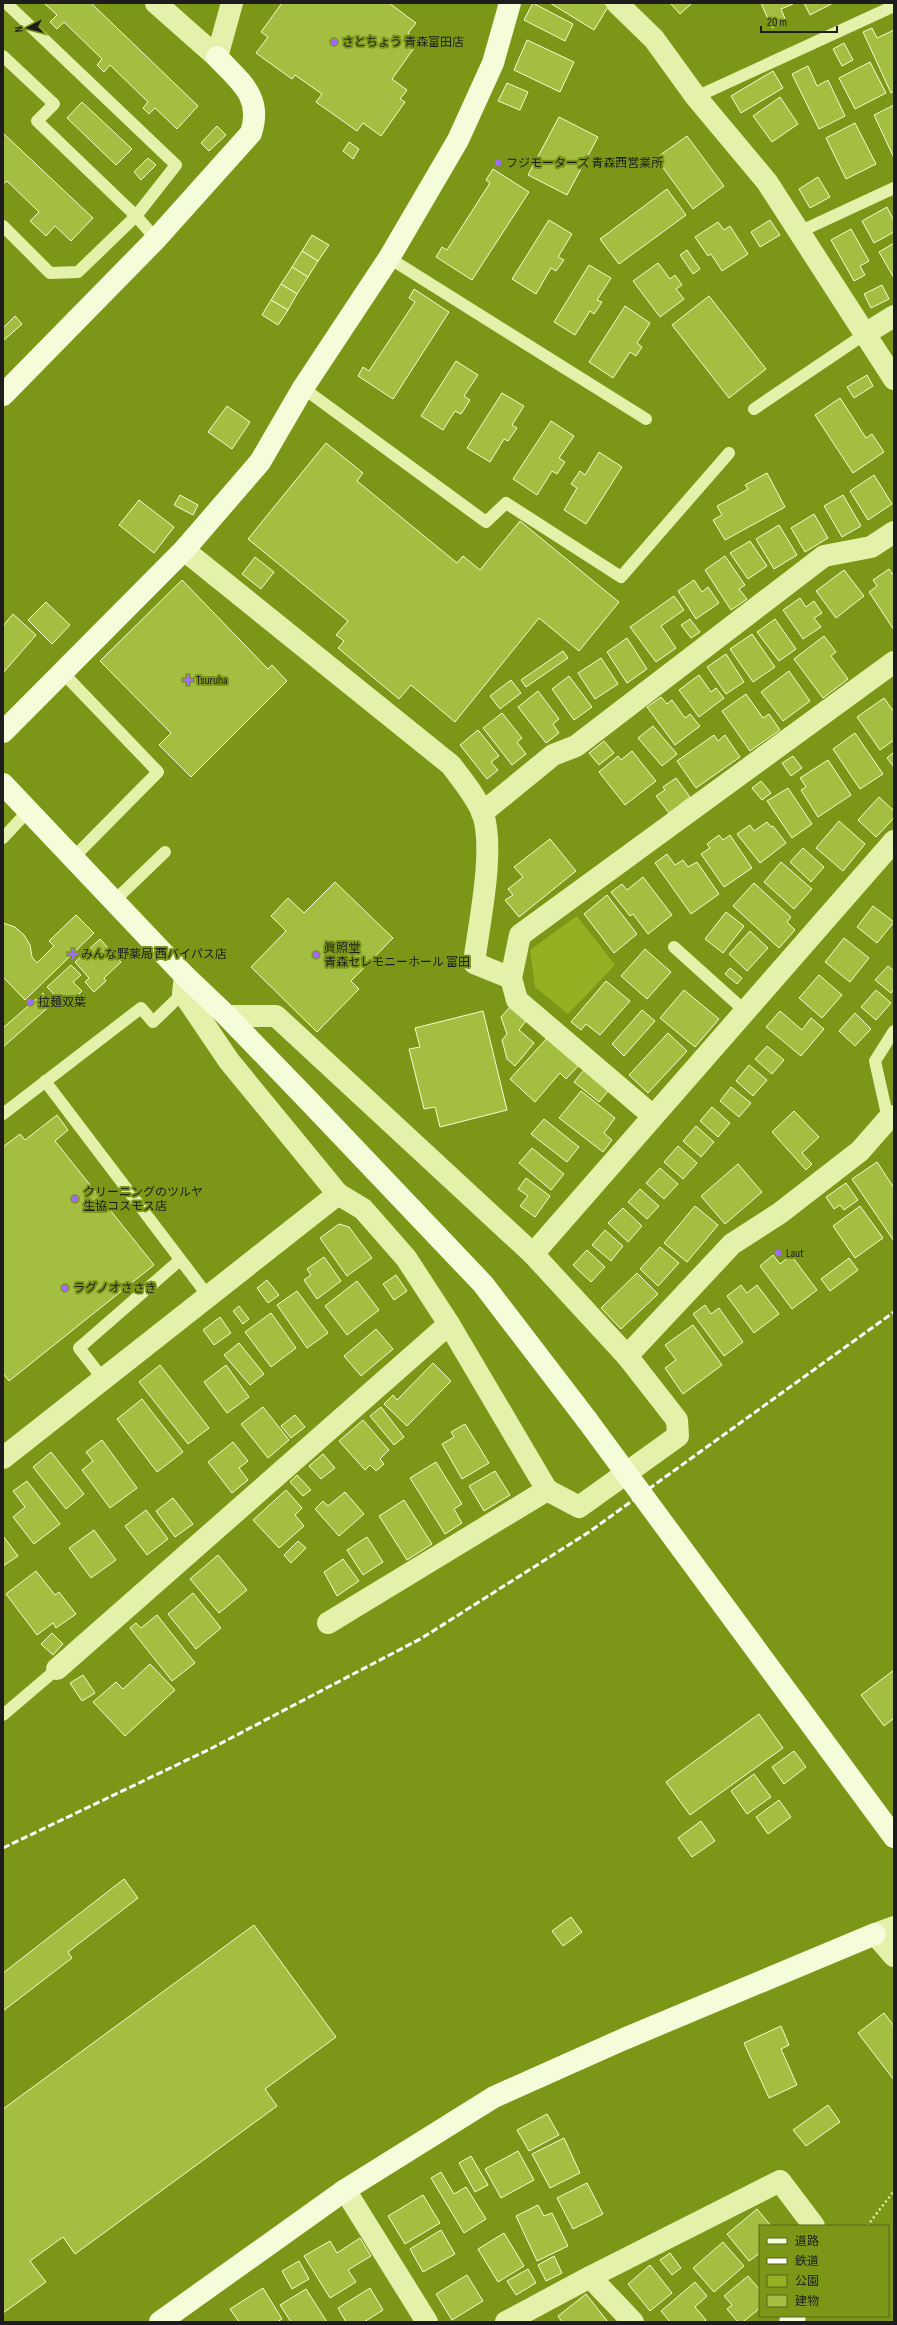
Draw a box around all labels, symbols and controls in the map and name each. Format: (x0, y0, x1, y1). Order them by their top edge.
north arrow (8, 8, 48, 48)
scale bar (761, 8, 837, 34)
text: 20 m (767, 15, 787, 30)
text: N (12, 25, 25, 33)
place label: さとちょう 青森富田店 (342, 35, 464, 50)
marker: さとちょう 青森富田店 (329, 37, 339, 47)
place label: フジモーターズ 青森西営業所 (506, 156, 663, 171)
marker: フジモーターズ 青森西営業所 (493, 158, 503, 168)
place label: Tsuruha (196, 673, 228, 688)
marker: Tsuruha (183, 675, 193, 685)
place label: 眞照堂 青森セレモニーホール 富田 (324, 941, 470, 970)
place label: みんな野薬局 西バイパス店 (81, 947, 227, 962)
marker: みんな野薬局 西バイパス店 (68, 949, 78, 959)
marker: 眞照堂 青森セレモニーホール 富田 (311, 950, 321, 960)
place label: 拉麺双葉 (38, 995, 86, 1010)
marker: 拉麺双葉 (25, 997, 35, 1007)
place label: クリーニングのツルヤ 生協コスモス店 (83, 1185, 203, 1214)
marker: クリーニングのツルヤ 生協コスモス店 (70, 1194, 80, 1204)
place label: Laut (786, 1246, 804, 1261)
marker: Laut (773, 1248, 783, 1258)
place label: ラグノオささき (73, 1281, 157, 1296)
marker: ラグノオささき (60, 1283, 70, 1293)
legend (759, 2225, 889, 2317)
text: 道路 (795, 2234, 819, 2249)
text: 鉄道 (795, 2254, 819, 2269)
text: 公園 (795, 2274, 819, 2289)
text: 建物 (795, 2294, 819, 2309)

